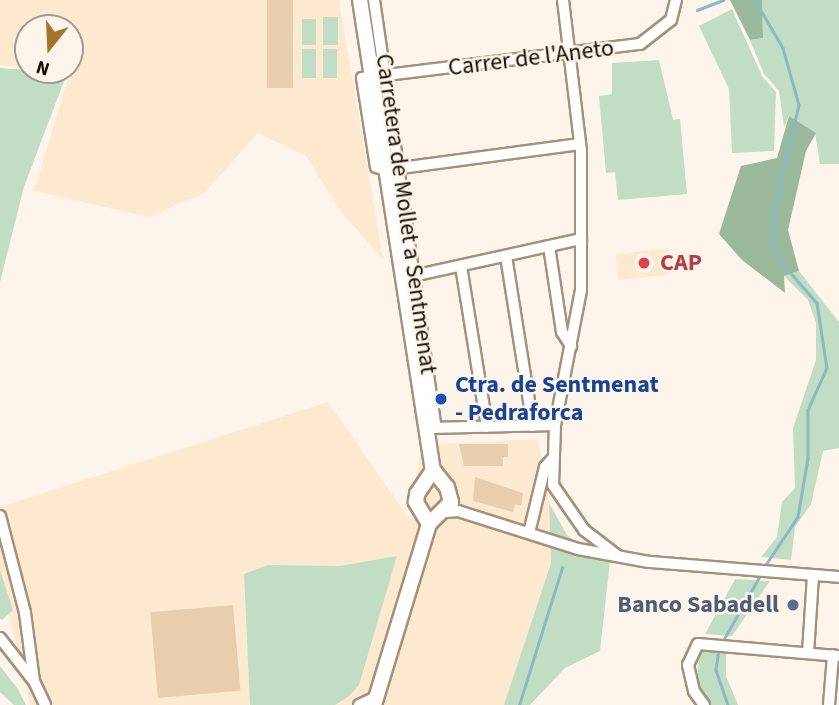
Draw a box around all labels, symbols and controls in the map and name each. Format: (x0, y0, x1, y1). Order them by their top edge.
north arrow (14, 14, 84, 84)
street label: Carrer de l'Aneto (447, 34, 615, 82)
street label: Carretera de Mollet a Sentmenat (369, 52, 443, 376)
text: N (33, 53, 53, 82)
place label: CAP (660, 249, 702, 277)
marker: CAP (634, 253, 654, 273)
place label: Ctra. de Sentmenat - Pedraforca (455, 371, 659, 427)
marker: Ctra. de Sentmenat - Pedraforca (433, 391, 449, 407)
place label: Banco Sabadell (617, 591, 779, 619)
marker: Banco Sabadell (785, 597, 801, 613)

